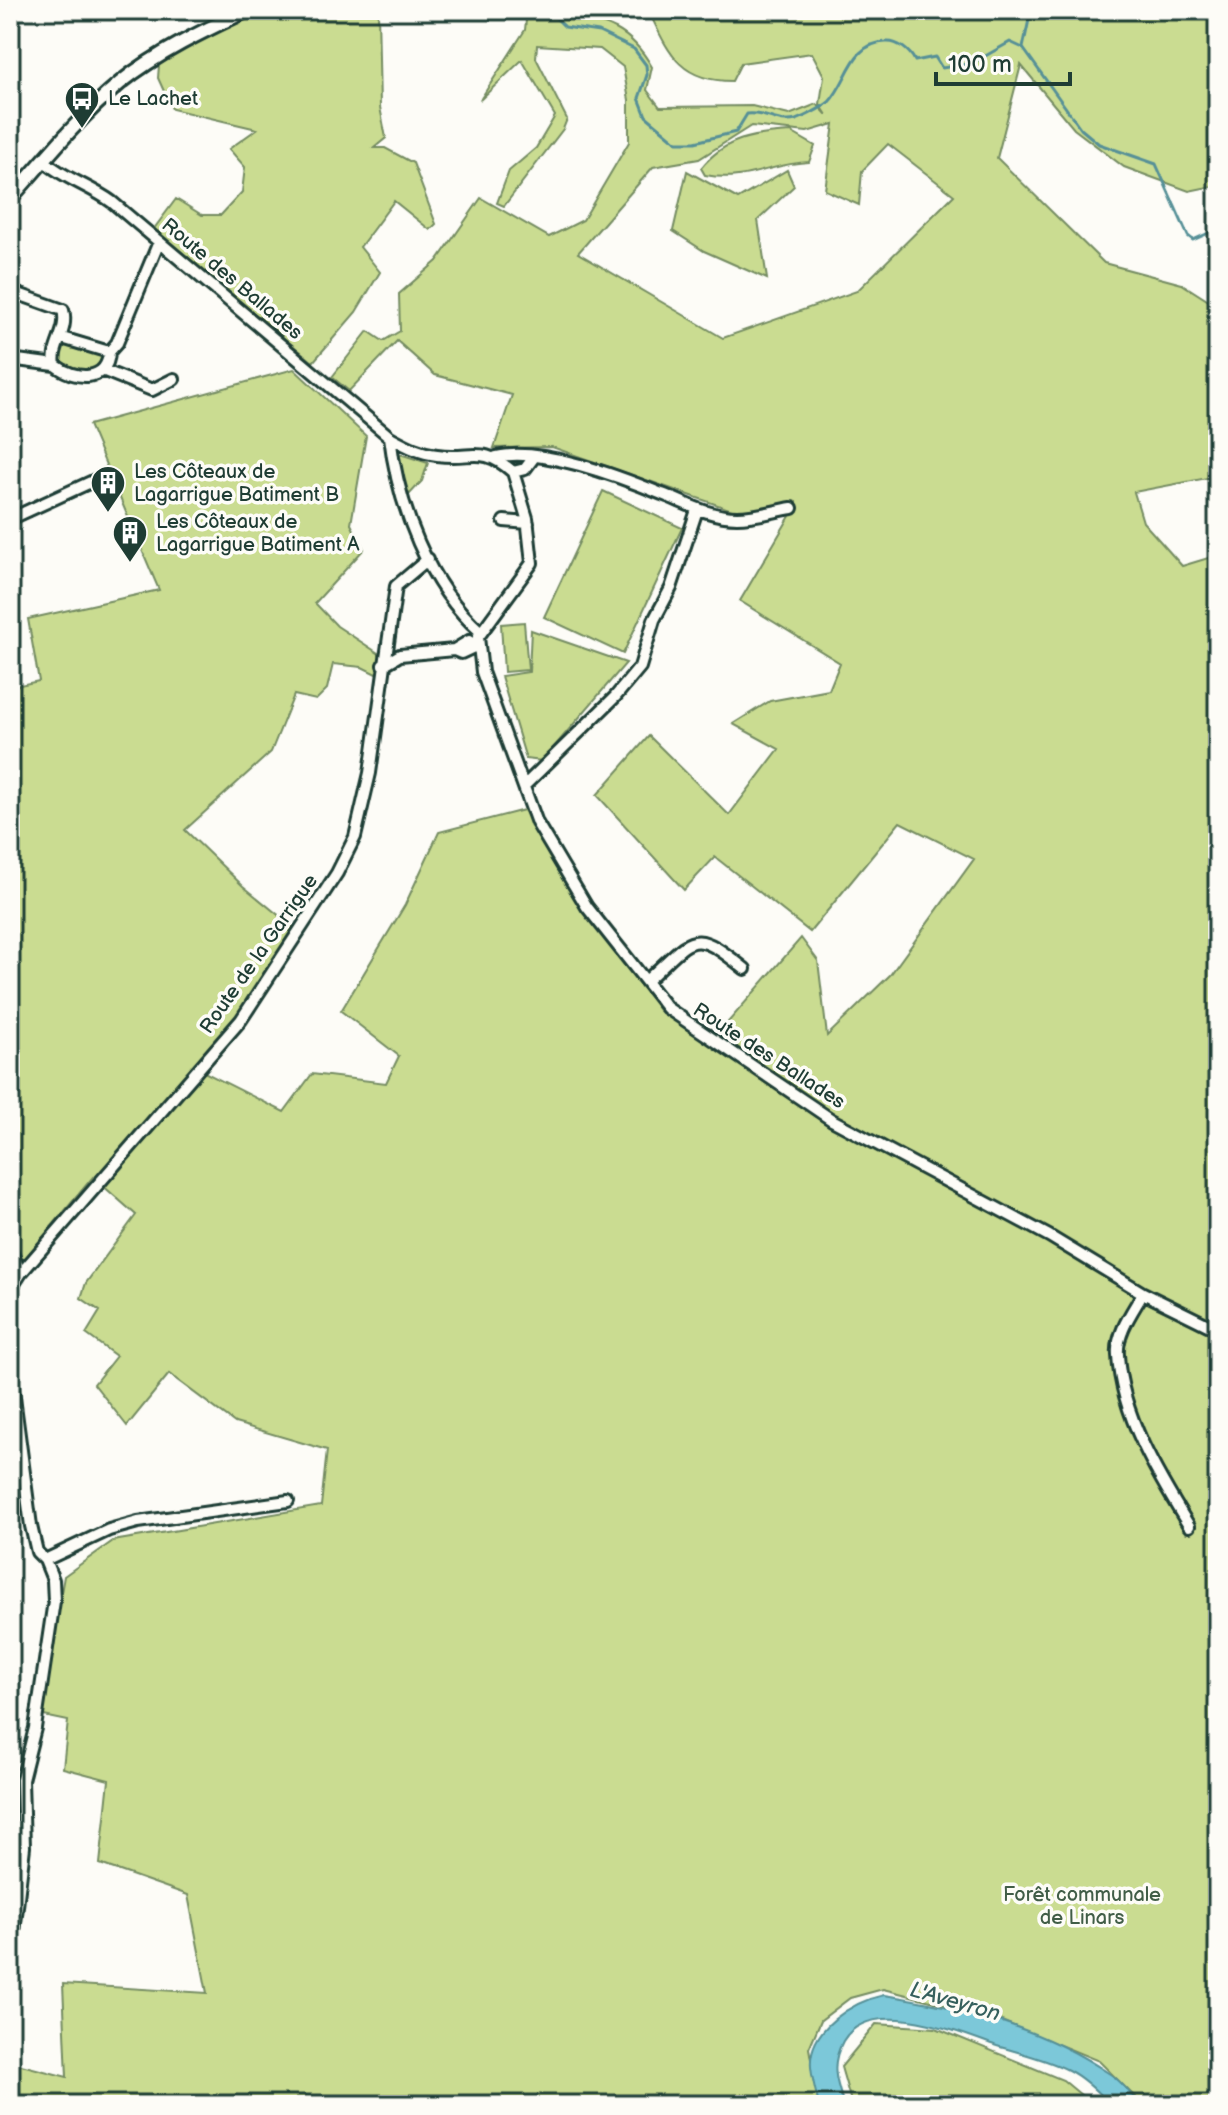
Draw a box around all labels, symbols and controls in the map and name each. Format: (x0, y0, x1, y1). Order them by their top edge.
scale bar (936, 36, 1070, 86)
text: 100 m (948, 50, 1012, 79)
bus stop icon: Le Lachet (63, 80, 101, 130)
place label: Le Lachet (108, 87, 198, 111)
street label: Route des Ballades (157, 213, 307, 345)
place label: Les Côteaux de Lagarrigue Batiment B (134, 460, 339, 507)
building icon: Les Côteaux de Lagarrigue Batiment B (89, 464, 127, 514)
place label: Les Côteaux de Lagarrigue Batiment A (156, 510, 360, 557)
building icon: Les Côteaux de Lagarrigue Batiment A (111, 514, 149, 564)
street label: Route de la Garrigue (195, 870, 323, 1038)
street label: Route des Ballades (689, 998, 850, 1114)
park label: Forêt communale de Linars (1003, 1883, 1161, 1930)
water label: L'Aveyron (907, 1976, 1003, 2028)

